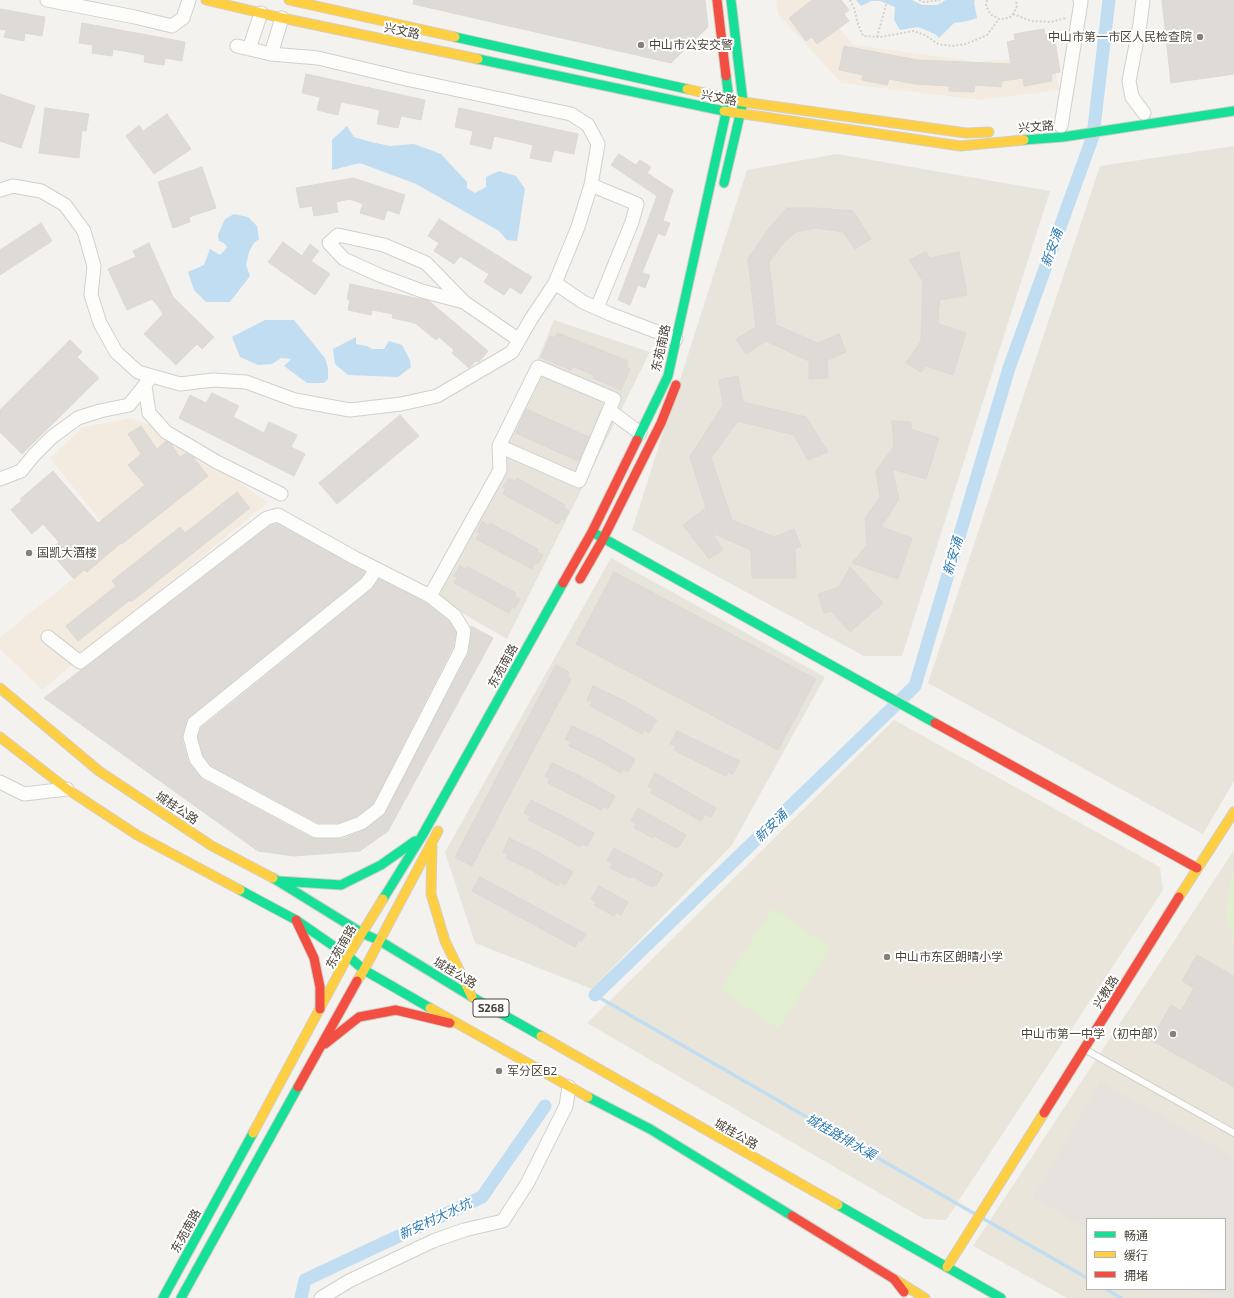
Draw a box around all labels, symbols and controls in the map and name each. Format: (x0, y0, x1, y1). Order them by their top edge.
street label: 兴文路 (383, 20, 421, 42)
place label: 中山市第一市区人民检查院 (1048, 30, 1192, 44)
marker: 中山市第一市区人民检查院 (1195, 32, 1205, 42)
place label: 中山市公安交警 (649, 38, 733, 52)
marker: 中山市公安交警 (636, 40, 646, 50)
street label: 兴文路 (700, 87, 738, 109)
street label: 兴文路 (1017, 118, 1055, 136)
water label: 新安涌 (1038, 227, 1066, 269)
street label: 东苑南路 (649, 323, 673, 373)
water label: 新安涌 (940, 535, 966, 577)
place label: 国凯大酒楼 (37, 546, 97, 560)
marker: 国凯大酒楼 (24, 548, 34, 558)
street label: 东苑南路 (485, 642, 521, 690)
street label: 城桂公路 (153, 789, 201, 827)
water label: 新安涌 (752, 807, 790, 845)
street label: 东苑南路 (323, 923, 359, 971)
place label: 中山市东区朗晴小学 (895, 950, 1003, 964)
marker: 中山市东区朗晴小学 (882, 952, 892, 962)
street label: 城桂公路 (431, 954, 479, 992)
street label: 兴教路 (1090, 973, 1122, 1011)
road number: S268 (473, 999, 509, 1017)
place label: 中山市第一中学（初中部） (1021, 1027, 1165, 1041)
marker: 中山市第一中学（初中部） (1168, 1029, 1178, 1039)
place label: 军分区B2 (507, 1064, 557, 1078)
marker: 军分区B2 (494, 1066, 504, 1076)
water label: 城桂路排水渠 (803, 1111, 879, 1163)
street label: 城桂公路 (712, 1116, 760, 1152)
water label: 新安村大水坑 (396, 1195, 474, 1243)
street label: 东苑南路 (168, 1207, 204, 1255)
legend (1086, 1218, 1226, 1290)
text: 畅通 (1124, 1228, 1148, 1242)
text: 缓行 (1124, 1248, 1148, 1262)
text: 拥堵 (1124, 1268, 1148, 1282)

